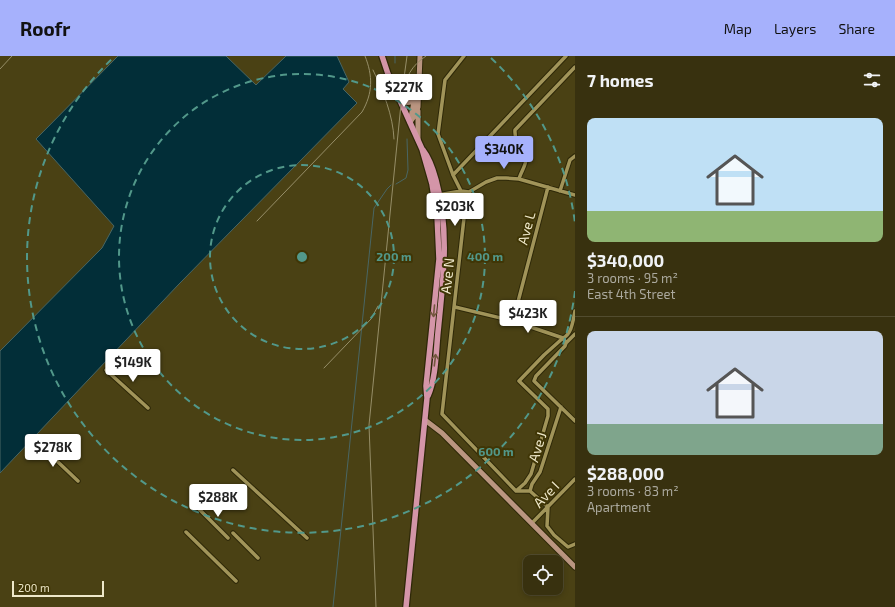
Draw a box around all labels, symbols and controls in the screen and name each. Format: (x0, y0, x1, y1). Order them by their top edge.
text: Roofr (20, 17, 70, 40)
text: Map (724, 20, 752, 37)
text: Layers (774, 20, 816, 37)
text: Share (838, 20, 875, 37)
icon: filters (861, 69, 883, 91)
text: 7 homes (587, 70, 654, 90)
pin: $227K (376, 74, 432, 108)
text: $227K (385, 79, 423, 95)
pin: $340K (476, 136, 532, 170)
text: $340K (484, 141, 524, 157)
icon: home (699, 144, 771, 216)
pin: $203K (427, 193, 483, 227)
text: $203K (436, 198, 474, 214)
street label: Ave L (513, 210, 539, 246)
text: 200 m (376, 249, 412, 263)
text: 400 m (467, 249, 503, 263)
centre of rings (295, 250, 309, 264)
text: $340,000 (587, 250, 664, 270)
street label: Ave N (437, 257, 457, 295)
text: 3 rooms · 95 m² (587, 270, 678, 286)
text: East 4th Street (587, 286, 675, 302)
pin: $423K (500, 300, 556, 334)
one-way arrow (430, 304, 437, 317)
text: $423K (509, 305, 548, 321)
pin: $149K (105, 349, 161, 383)
text: $149K (114, 354, 152, 370)
one-way arrow (431, 354, 439, 367)
icon: home (699, 357, 771, 429)
street label: Ave J (524, 430, 550, 464)
pin: $278K (25, 434, 81, 468)
text: $278K (34, 439, 72, 455)
text: 600 m (478, 444, 514, 458)
text: $288,000 (587, 463, 664, 483)
street label: Ave I (529, 477, 563, 511)
text: 3 rooms · 83 m² (587, 483, 679, 499)
pin: $288K (190, 484, 246, 518)
text: $288K (198, 489, 238, 505)
text: Apartment (587, 499, 651, 515)
map controls (523, 555, 563, 595)
button: locate (523, 555, 563, 595)
scale bar (12, 579, 104, 598)
text: 200 m (18, 581, 50, 594)

